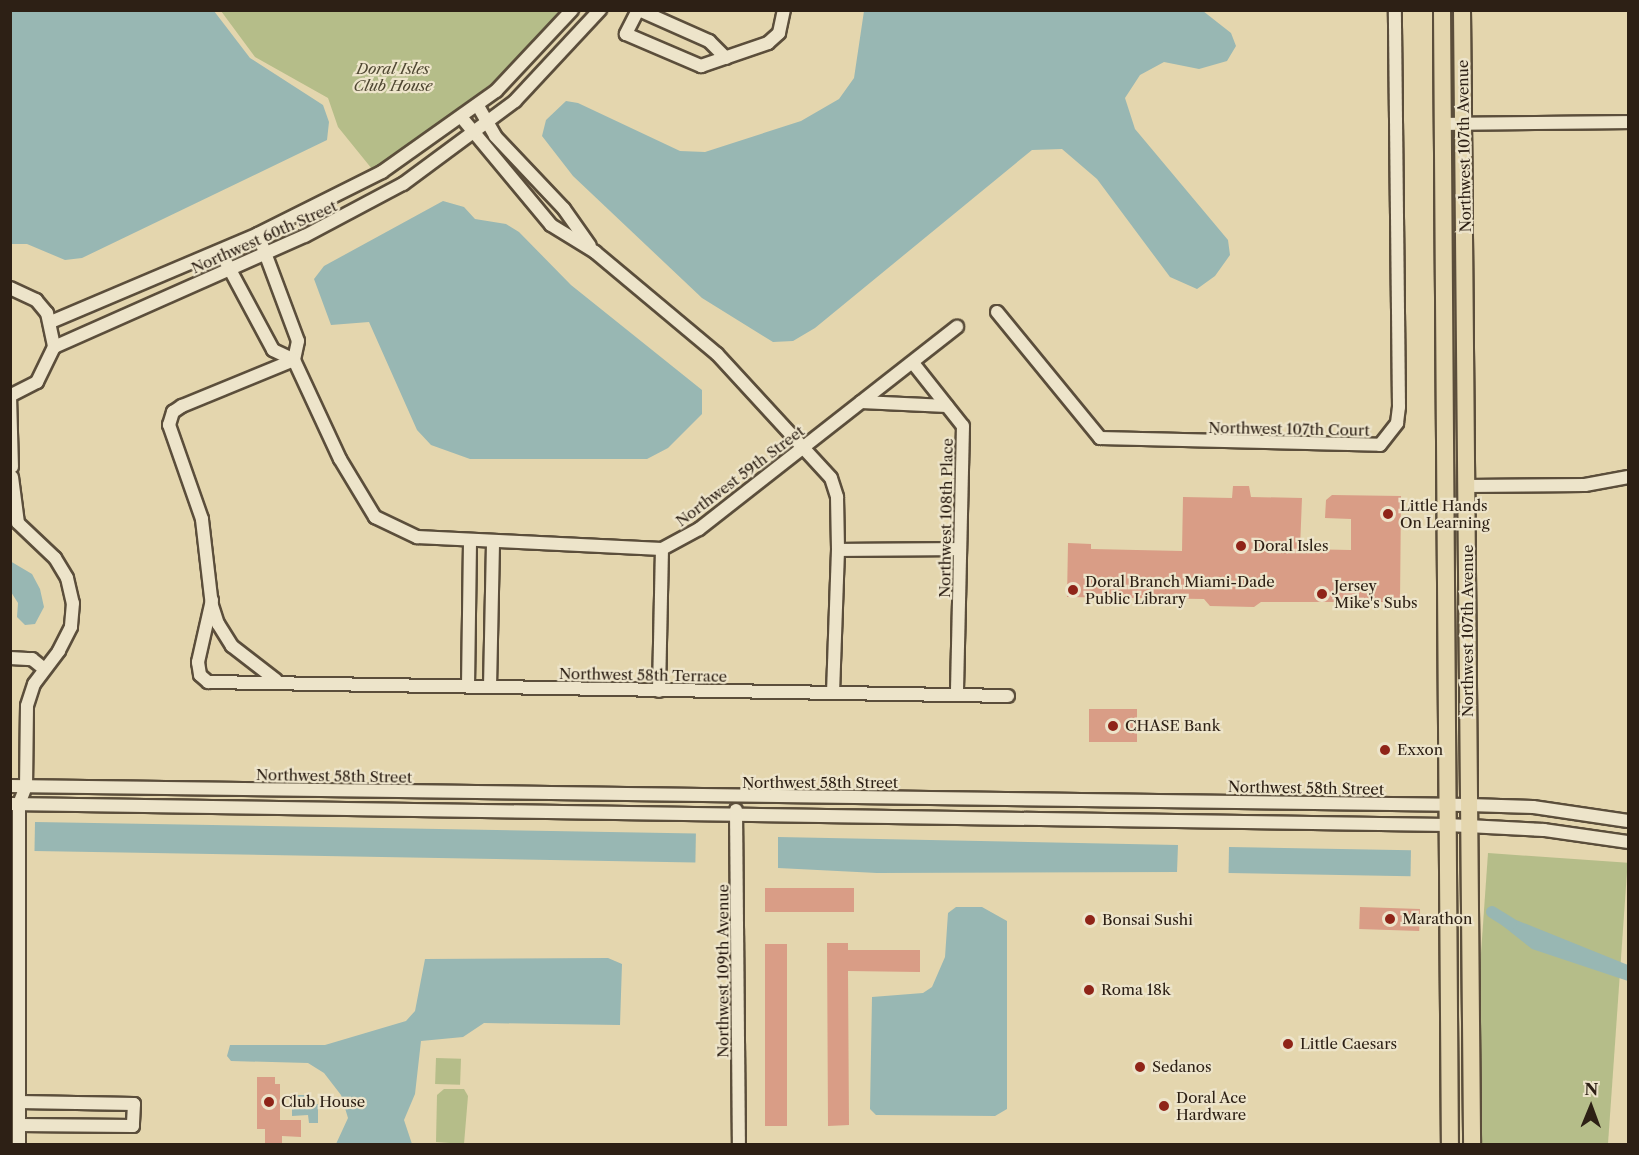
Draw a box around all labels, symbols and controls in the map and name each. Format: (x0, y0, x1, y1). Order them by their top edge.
park label: Doral Isles Club House (354, 59, 432, 94)
street label: Northwest 107th Avenue (1453, 59, 1475, 233)
street label: Northwest 60th Street (188, 197, 340, 277)
street label: Northwest 107th Court (1208, 419, 1370, 439)
street label: Northwest 59th Street (672, 422, 808, 530)
street label: Northwest 108th Place (936, 438, 956, 598)
place label: Little Hands On Learning (1400, 496, 1490, 531)
marker: Little Hands On Learning (1381, 507, 1395, 521)
place label: Doral Isles (1253, 537, 1328, 555)
marker: Doral Isles (1234, 539, 1248, 553)
street label: Northwest 107th Avenue (1459, 544, 1477, 718)
place label: Doral Branch Miami-Dade Public Library (1085, 572, 1275, 607)
place label: Jersey Mike's Subs (1334, 576, 1418, 611)
marker: Doral Branch Miami-Dade Public Library (1066, 583, 1080, 597)
marker: Jersey Mike's Subs (1315, 587, 1329, 601)
street label: Northwest 58th Terrace (559, 665, 727, 685)
place label: CHASE Bank (1125, 717, 1220, 735)
marker: CHASE Bank (1106, 719, 1120, 733)
place label: Exxon (1397, 741, 1443, 759)
marker: Exxon (1378, 743, 1392, 757)
street label: Northwest 58th Street (256, 766, 412, 786)
street label: Northwest 58th Street (742, 774, 898, 792)
street label: Northwest 58th Street (1228, 778, 1384, 798)
street label: Northwest 109th Avenue (714, 884, 732, 1058)
place label: Marathon (1402, 910, 1472, 928)
place label: Bonsai Sushi (1102, 911, 1193, 929)
marker: Marathon (1383, 912, 1397, 926)
marker: Bonsai Sushi (1083, 913, 1097, 927)
place label: Roma 18k (1101, 981, 1171, 999)
marker: Roma 18k (1082, 983, 1096, 997)
place label: Little Caesars (1300, 1035, 1397, 1053)
marker: Little Caesars (1281, 1037, 1295, 1051)
place label: Sedanos (1152, 1058, 1212, 1076)
marker: Sedanos (1133, 1060, 1147, 1074)
north arrow (1561, 1077, 1621, 1137)
text: N (1584, 1079, 1598, 1099)
place label: Doral Ace Hardware (1176, 1088, 1247, 1123)
place label: Club House (281, 1093, 365, 1111)
marker: Club House (262, 1095, 276, 1109)
marker: Doral Ace Hardware (1157, 1099, 1171, 1113)

